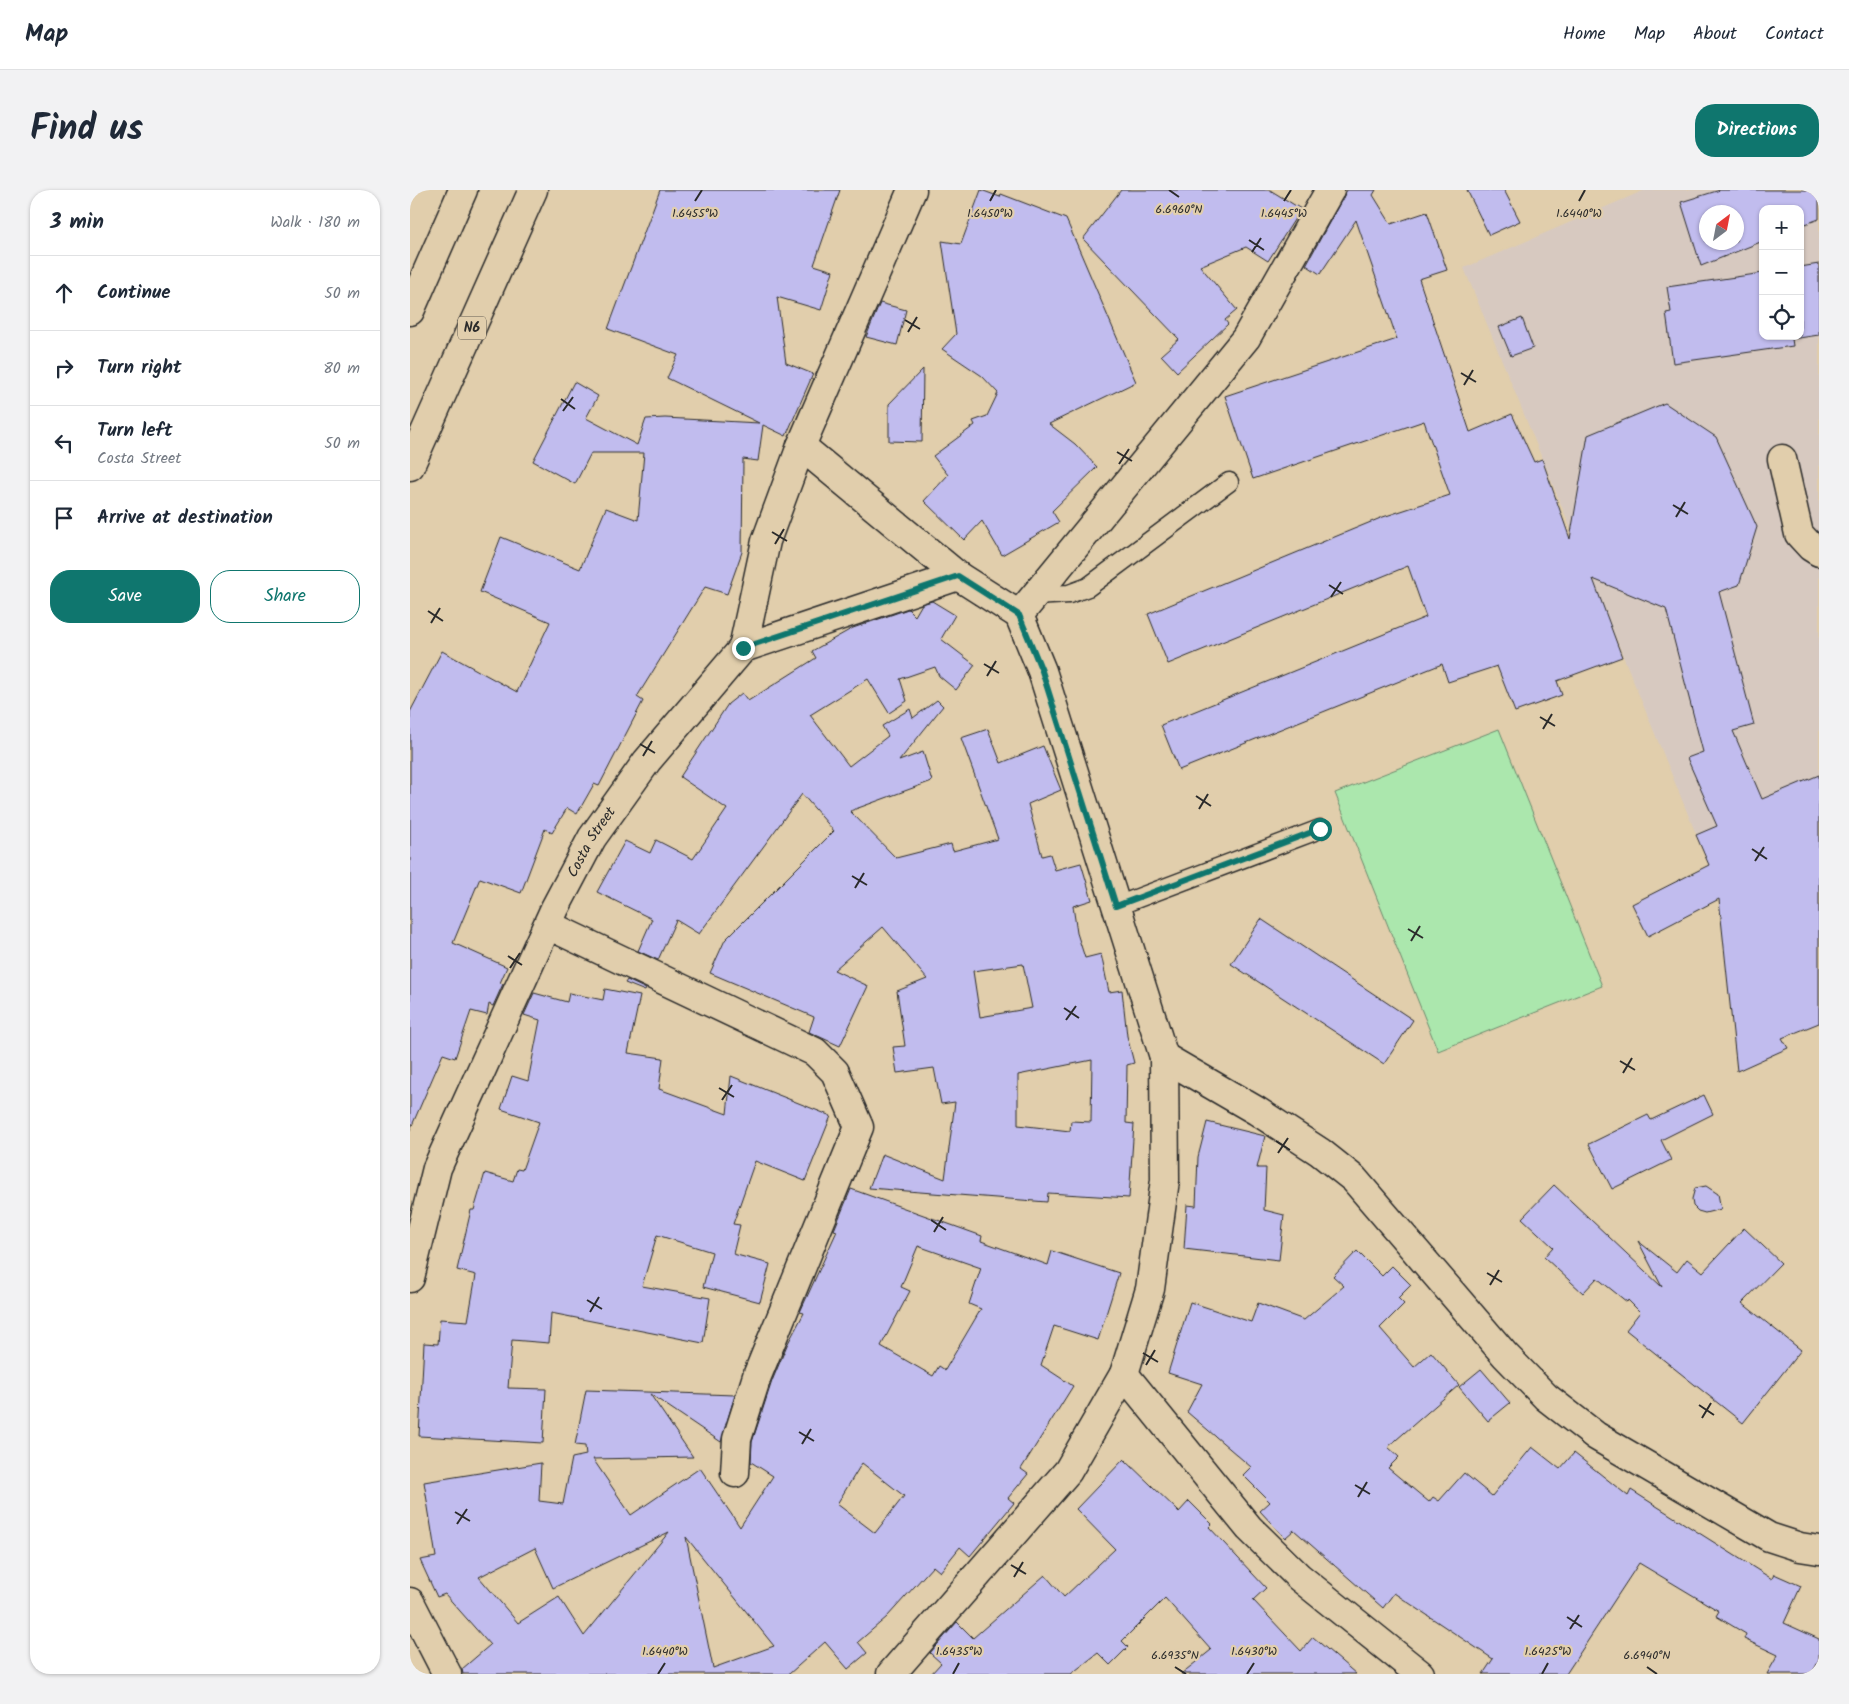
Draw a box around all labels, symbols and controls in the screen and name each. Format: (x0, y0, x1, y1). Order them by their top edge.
text: Map (25, 15, 68, 54)
text: Home (1563, 20, 1606, 49)
text: Map (1634, 20, 1665, 49)
text: About (1693, 20, 1737, 49)
text: Contact (1765, 20, 1824, 49)
text: Find us (30, 102, 143, 158)
button: Directions (1695, 104, 1819, 157)
text: 6.6960°N (1156, 200, 1202, 219)
text: 1.6455°W (672, 204, 718, 223)
text: 1.6450°W (967, 204, 1013, 223)
text: 1.6445°W (1261, 204, 1307, 223)
text: 1.6440°W (1556, 204, 1602, 223)
north arrow (1699, 205, 1744, 250)
map controls (1759, 205, 1804, 340)
button: + (1759, 205, 1804, 250)
text: 3 min (50, 206, 104, 239)
text: Walk · 180 m (270, 210, 360, 235)
button: − (1759, 250, 1804, 295)
text: Continue (97, 278, 170, 308)
icon: ahead (50, 279, 78, 307)
text: 50 m (324, 281, 360, 306)
button: locate (1759, 295, 1804, 340)
road number: N6 (458, 316, 486, 340)
text: Turn right (97, 353, 182, 383)
icon: right (50, 354, 78, 382)
text: 80 m (323, 356, 360, 381)
text: Turn left (97, 416, 172, 446)
icon: left (50, 429, 78, 457)
text: 50 m (324, 431, 360, 456)
text: Costa Street (97, 446, 181, 471)
text: Arrive at destination (97, 503, 273, 533)
icon: arrive (50, 504, 78, 532)
button: Save (50, 570, 200, 623)
button: Share (210, 570, 360, 623)
route end (732, 637, 755, 660)
street label: Costa Street (561, 802, 623, 882)
route start (1309, 818, 1332, 841)
text: 1.6440°W (642, 1642, 688, 1661)
text: 1.6435°W (936, 1642, 982, 1661)
text: 1.6430°W (1231, 1642, 1277, 1661)
text: 1.6425°W (1525, 1642, 1571, 1661)
text: 6.6935°N (1151, 1646, 1199, 1665)
text: 6.6940°N (1624, 1646, 1670, 1665)

